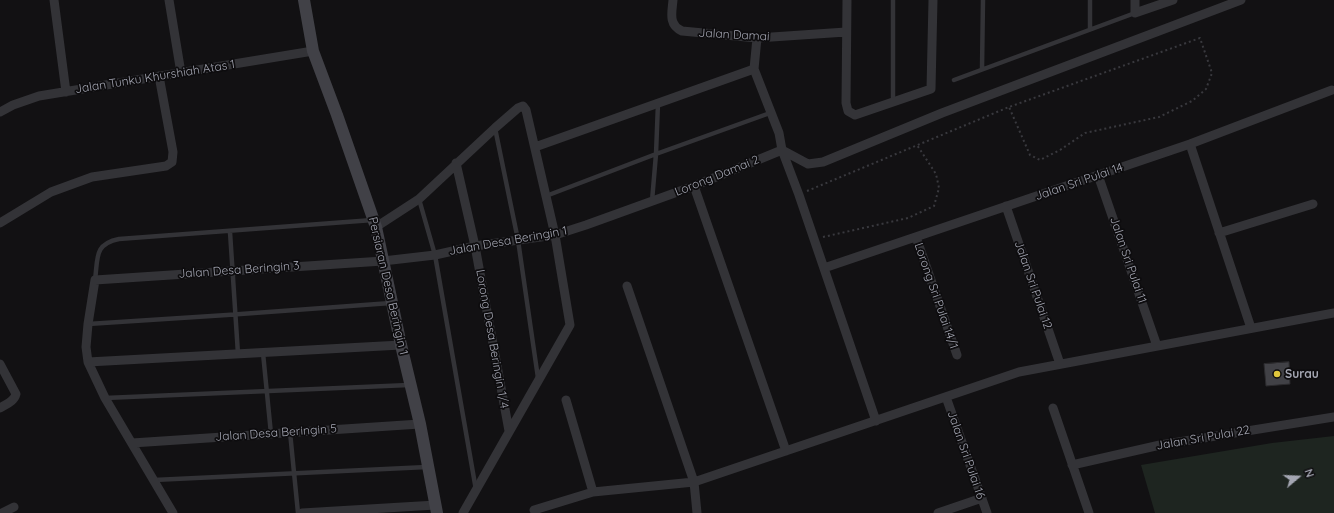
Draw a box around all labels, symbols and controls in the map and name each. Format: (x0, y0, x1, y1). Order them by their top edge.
street label: Jalan Damai (698, 26, 770, 44)
street label: Jalan Tunku Khurshiah Atas 1 (74, 57, 236, 97)
street label: Lorong Damai 2 (673, 153, 761, 199)
street label: Jalan Sri Pulai 14 (1033, 160, 1125, 204)
street label: Jalan Sri Pulai 11 (1106, 215, 1150, 305)
street label: Persiaran Desa Beringin 1 (365, 216, 411, 356)
street label: Jalan Desa Beringin 1 (448, 224, 568, 258)
street label: Jalan Sri Pulai 12 (1011, 239, 1055, 331)
street label: Lorong Sri Pulai 14/1 (911, 241, 961, 351)
street label: Jalan Desa Beringin 3 (178, 259, 300, 281)
street label: Lorong Desa Beringin 1/4 (473, 268, 511, 410)
place label: Surau (1285, 367, 1319, 381)
marker: Surau (1272, 369, 1282, 379)
street label: Jalan Sri Pulai 16 (944, 409, 988, 501)
street label: Jalan Desa Beringin 5 (215, 422, 337, 444)
street label: Jalan Sri Pulai 22 (1155, 423, 1251, 453)
north arrow (1278, 457, 1318, 497)
text: N (1301, 467, 1317, 479)

